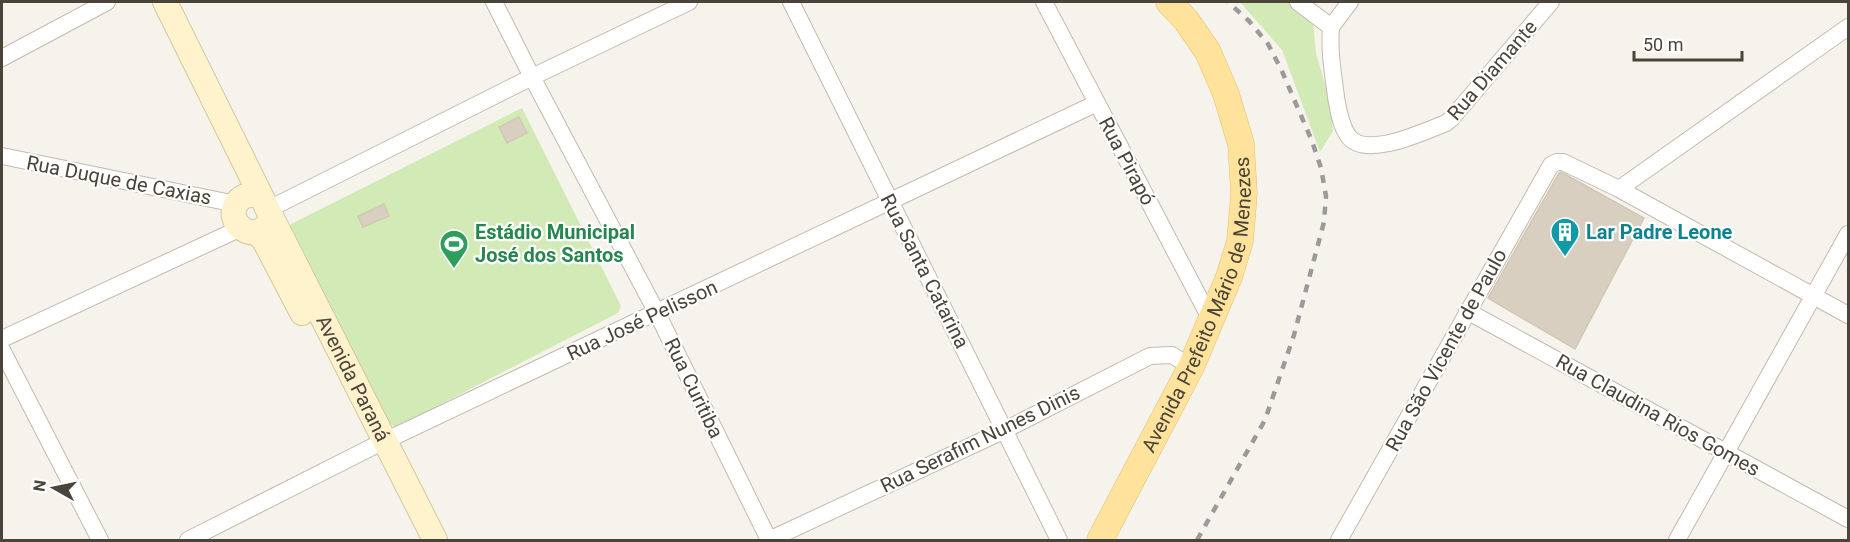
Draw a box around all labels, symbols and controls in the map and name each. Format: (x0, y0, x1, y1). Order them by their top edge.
street label: Rua Diamante (1442, 15, 1542, 125)
scale bar (1634, 24, 1742, 62)
text: 50 m (1643, 34, 1683, 55)
street label: Rua Pirapó (1094, 113, 1160, 209)
street label: Rua Duque de Caxias (24, 150, 214, 210)
street label: Avenida Prefeito Mário de Menezes (1136, 156, 1256, 456)
street label: Rua Santa Catarina (876, 190, 974, 352)
building icon: Lar Padre Leone (1549, 216, 1581, 258)
place label: Estádio Municipal José dos Santos (475, 220, 635, 267)
place label: Lar Padre Leone (1586, 220, 1733, 244)
sports icon: Estádio Municipal José dos Santos (438, 228, 470, 270)
street label: Rua São Vicente de Paulo (1380, 245, 1512, 455)
street label: Rua José Pelisson (563, 275, 721, 365)
street label: Avenida Paraná (311, 311, 395, 446)
street label: Rua Curitiba (659, 334, 729, 442)
street label: Rua Claudina Rios Gomes (1552, 349, 1764, 481)
street label: Rua Serafim Nunes Dinis (876, 380, 1084, 498)
north arrow (24, 458, 84, 518)
text: N (29, 479, 50, 493)

